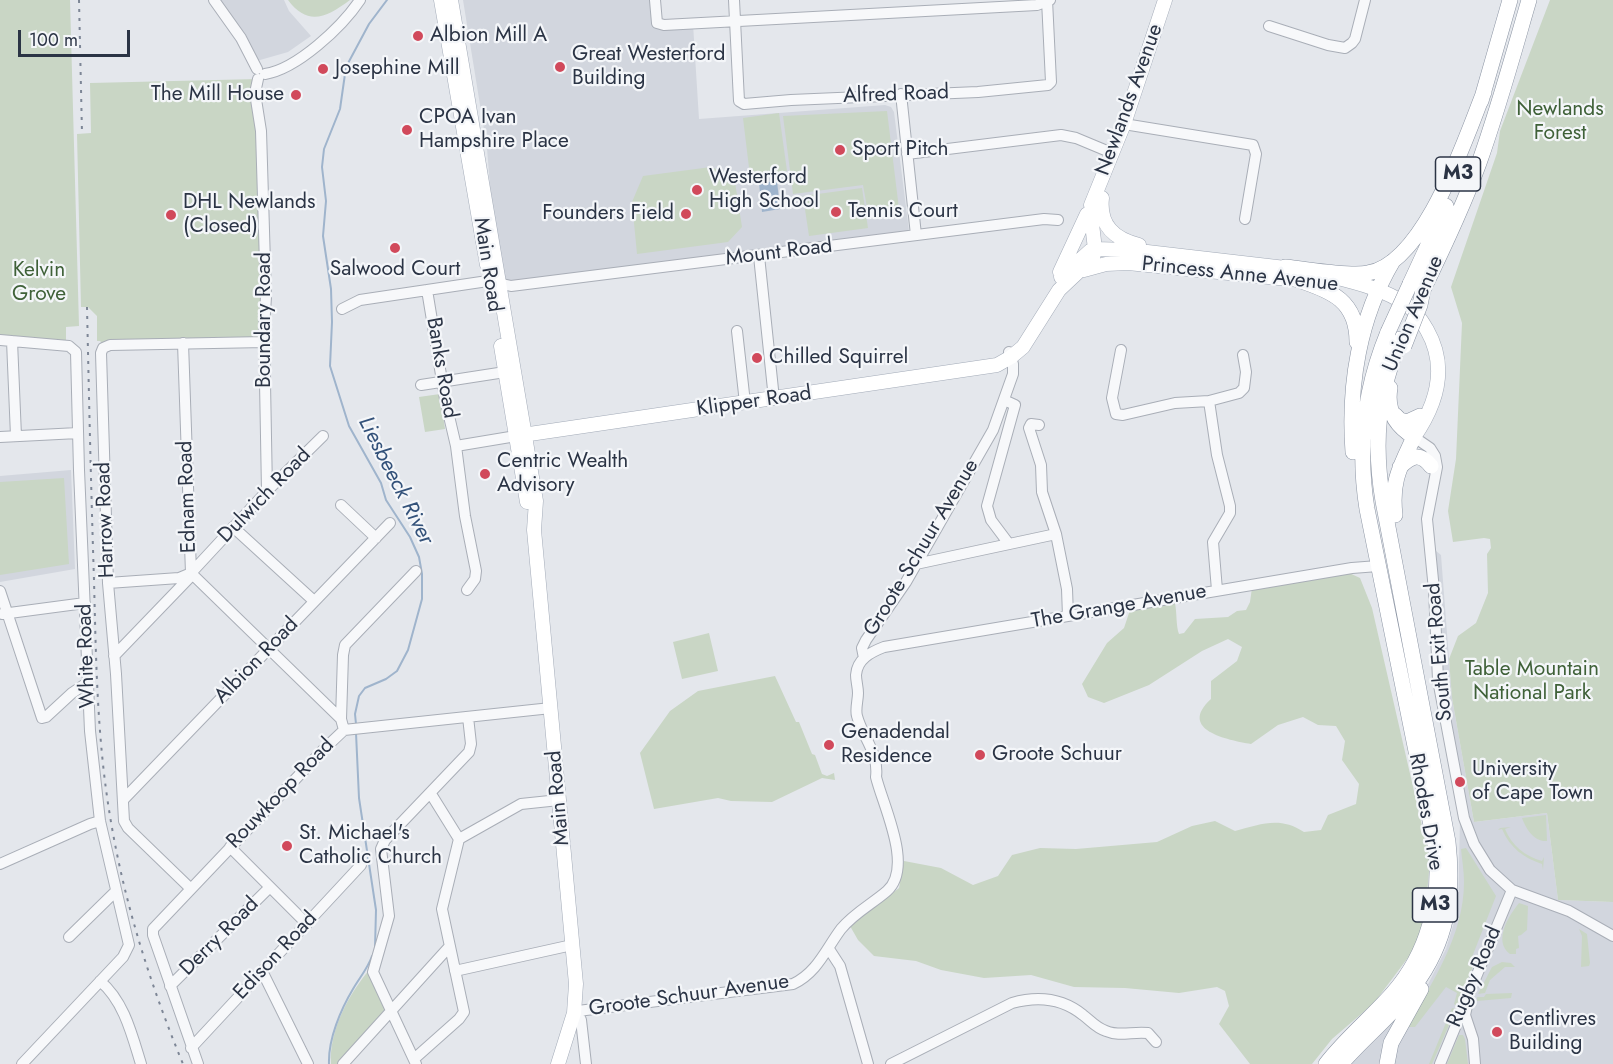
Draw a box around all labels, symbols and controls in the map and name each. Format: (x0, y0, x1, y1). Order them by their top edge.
scale bar (21, 18, 134, 56)
street label: Newlands Avenue (1091, 21, 1169, 179)
place label: Albion Mill A (430, 23, 547, 49)
text: 100 m (29, 27, 78, 53)
marker: Albion Mill A (411, 29, 425, 43)
place label: Great Westerford Building (572, 42, 726, 92)
place label: Josephine Mill (335, 56, 460, 82)
marker: Great Westerford Building (553, 60, 567, 74)
marker: Josephine Mill (316, 62, 330, 76)
street label: Alfred Road (843, 81, 949, 109)
place label: The Mill House (151, 82, 284, 108)
marker: The Mill House (289, 88, 303, 102)
park label: Newlands Forest (1516, 97, 1604, 147)
place label: CPOA Ivan Hampshire Place (419, 105, 569, 155)
marker: CPOA Ivan Hampshire Place (400, 123, 414, 137)
place label: Sport Pitch (852, 137, 949, 163)
marker: Sport Pitch (833, 143, 847, 157)
road number: M3 (1436, 157, 1480, 191)
place label: Westerford High School (709, 165, 819, 215)
marker: Westerford High School (690, 183, 704, 197)
place label: DHL Newlands (Closed) (183, 190, 315, 240)
place label: Tennis Court (848, 199, 958, 225)
place label: Founders Field (542, 201, 674, 227)
marker: Tennis Court (829, 205, 843, 219)
marker: Founders Field (679, 207, 693, 221)
marker: DHL Newlands (Closed) (164, 208, 178, 222)
street label: Main Road (467, 216, 507, 314)
street label: Mount Road (724, 234, 834, 272)
marker: Salwood Court (388, 241, 402, 255)
street label: Boundary Road (252, 252, 278, 388)
street label: Princess Anne Avenue (1141, 252, 1339, 298)
street label: Union Avenue (1378, 252, 1450, 376)
place label: Salwood Court (330, 257, 460, 283)
park label: Kelvin Grove (12, 258, 66, 308)
street label: Banks Road (420, 316, 462, 420)
place label: Chilled Squirrel (769, 345, 908, 371)
marker: Chilled Squirrel (750, 351, 764, 365)
street label: Klipper Road (695, 381, 813, 423)
water label: Liesbeeck River (351, 413, 439, 549)
street label: Ednam Road (173, 440, 203, 554)
street label: Dulwich Road (213, 443, 317, 549)
place label: Centric Wealth Advisory (497, 449, 628, 499)
street label: Groote Schuur Avenue (859, 455, 985, 641)
street label: Harrow Road (91, 461, 121, 579)
marker: Centric Wealth Advisory (478, 467, 492, 481)
street label: The Grange Avenue (1030, 579, 1208, 635)
street label: South Exit Road (1421, 582, 1459, 722)
street label: White Road (73, 603, 101, 709)
street label: Albion Road (210, 613, 304, 709)
park label: Table Mountain National Park (1465, 657, 1599, 707)
place label: Genadendal Residence (841, 720, 950, 770)
street label: Rouwkoop Road (222, 733, 340, 855)
marker: Genadendal Residence (822, 738, 836, 752)
place label: Groote Schuur (992, 742, 1122, 768)
marker: Groote Schuur (973, 748, 987, 762)
street label: Main Road (542, 749, 576, 847)
street label: Rhodes Drive (1402, 751, 1448, 873)
place label: University of Cape Town (1472, 757, 1593, 807)
marker: University of Cape Town (1453, 775, 1467, 789)
place label: St. Michael's Catholic Church (299, 821, 442, 871)
marker: St. Michael's Catholic Church (280, 839, 294, 853)
road number: M3 (1412, 888, 1458, 922)
street label: Derry Road (175, 892, 265, 982)
street label: Edison Road (229, 907, 323, 1005)
street label: Rugby Road (1442, 923, 1508, 1031)
street label: Groote Schuur Avenue (587, 969, 791, 1023)
place label: Centlivres Building (1509, 1007, 1596, 1057)
marker: Centlivres Building (1490, 1025, 1504, 1039)

